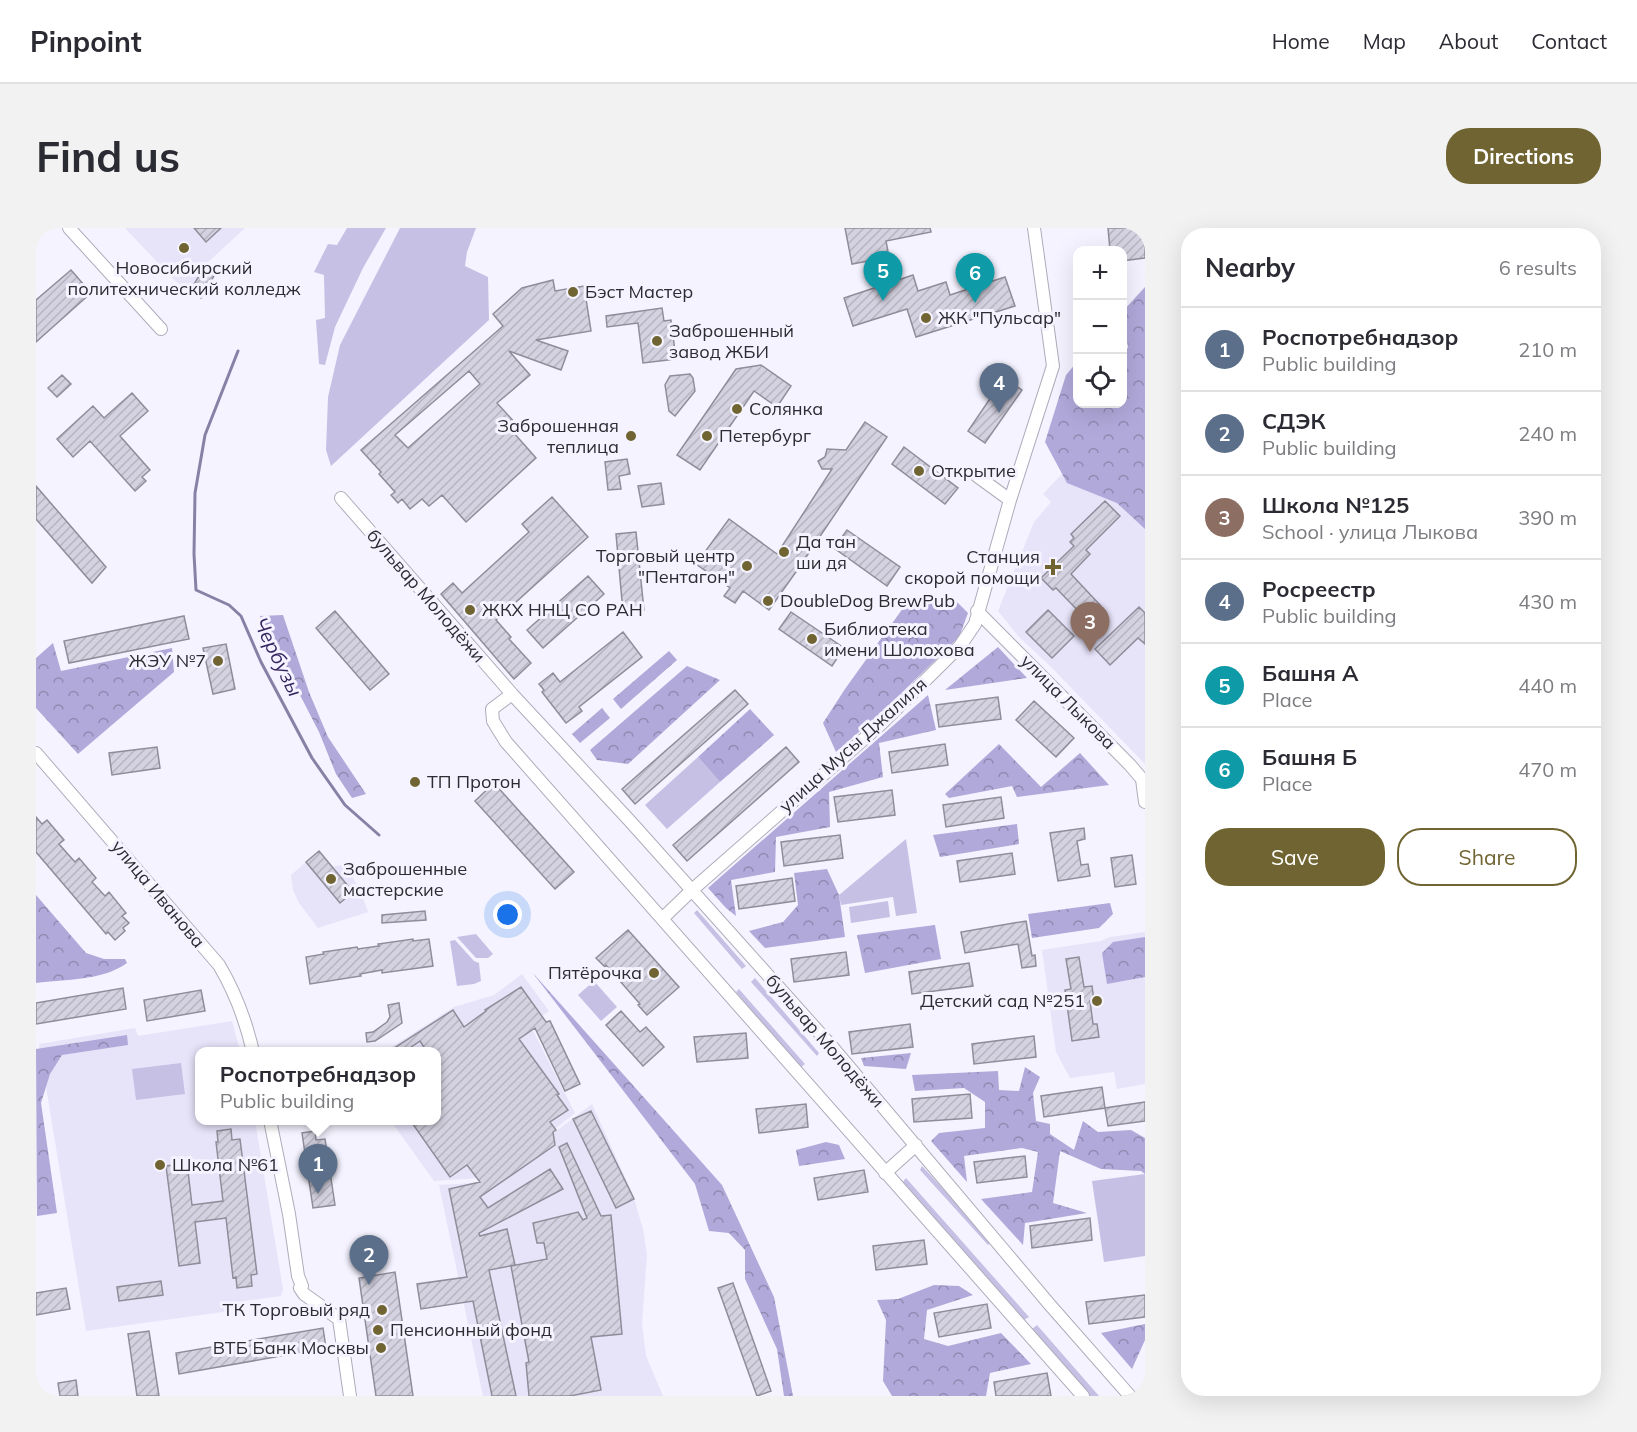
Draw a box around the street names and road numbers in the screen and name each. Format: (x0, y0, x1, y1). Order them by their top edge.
street label: бульвар Молодёжи (362, 524, 491, 667)
street label: улица Лыкова (1016, 649, 1121, 754)
street label: улица Мусы Джалиля (774, 672, 931, 817)
street label: улица Иванова (107, 835, 210, 952)
street label: бульвар Молодёжи (761, 969, 890, 1112)

